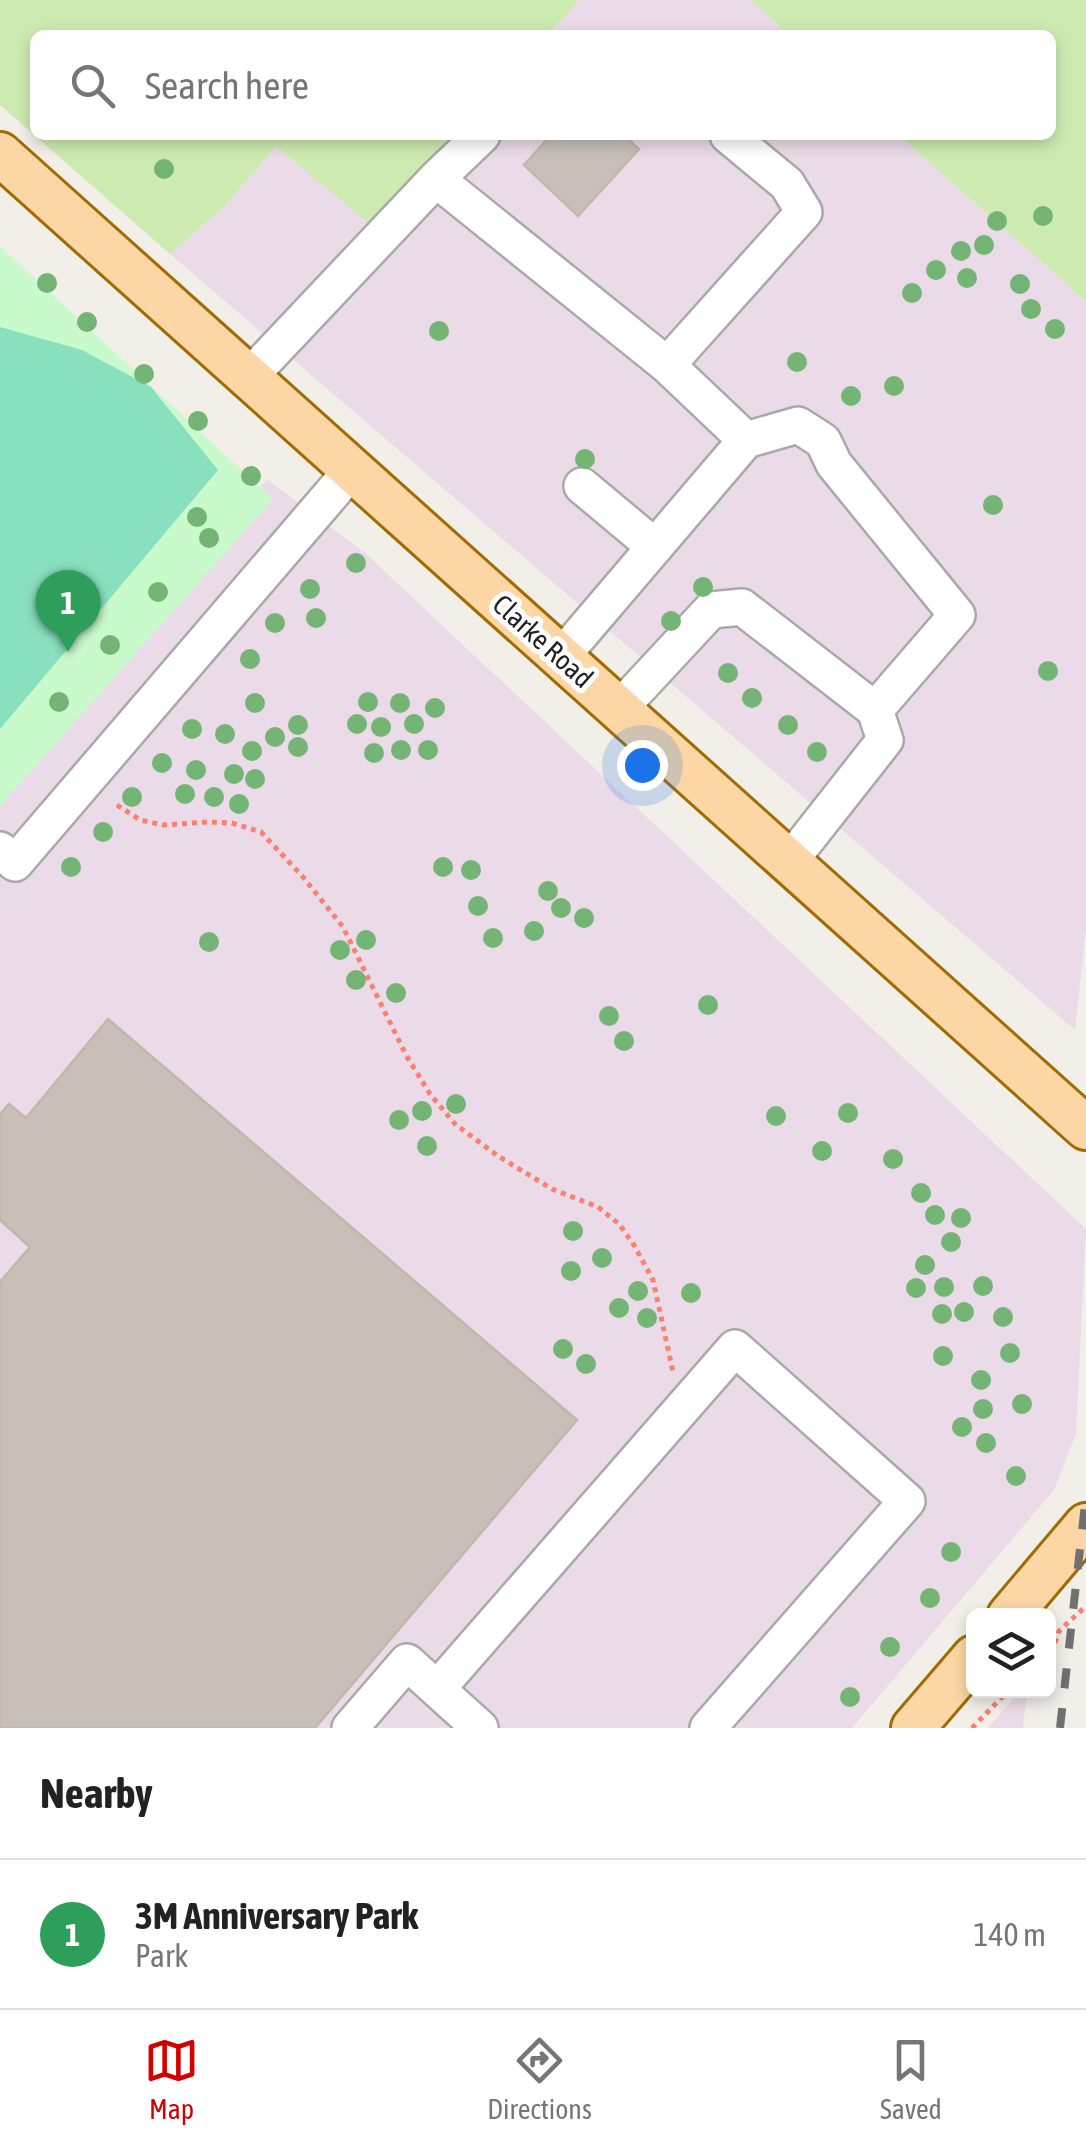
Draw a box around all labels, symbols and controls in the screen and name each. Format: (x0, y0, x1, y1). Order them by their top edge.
search box (30, 30, 1056, 140)
icon: search (65, 58, 120, 113)
text: Search here (145, 64, 309, 107)
pin: 1 (36, 570, 100, 652)
street label: Clarke Road (487, 588, 599, 694)
your location (617, 740, 668, 791)
map controls (966, 1608, 1056, 1698)
button: layers (966, 1608, 1056, 1698)
text: Nearby (40, 1769, 153, 1817)
text: 3M Anniversary Park (135, 1894, 418, 1937)
text: 1 (65, 1916, 80, 1953)
text: 140 m (973, 1916, 1046, 1953)
text: Park (135, 1937, 188, 1974)
tab: Map (144, 2033, 199, 2125)
tab: Directions (487, 2033, 592, 2125)
tab: Saved (880, 2033, 942, 2125)

